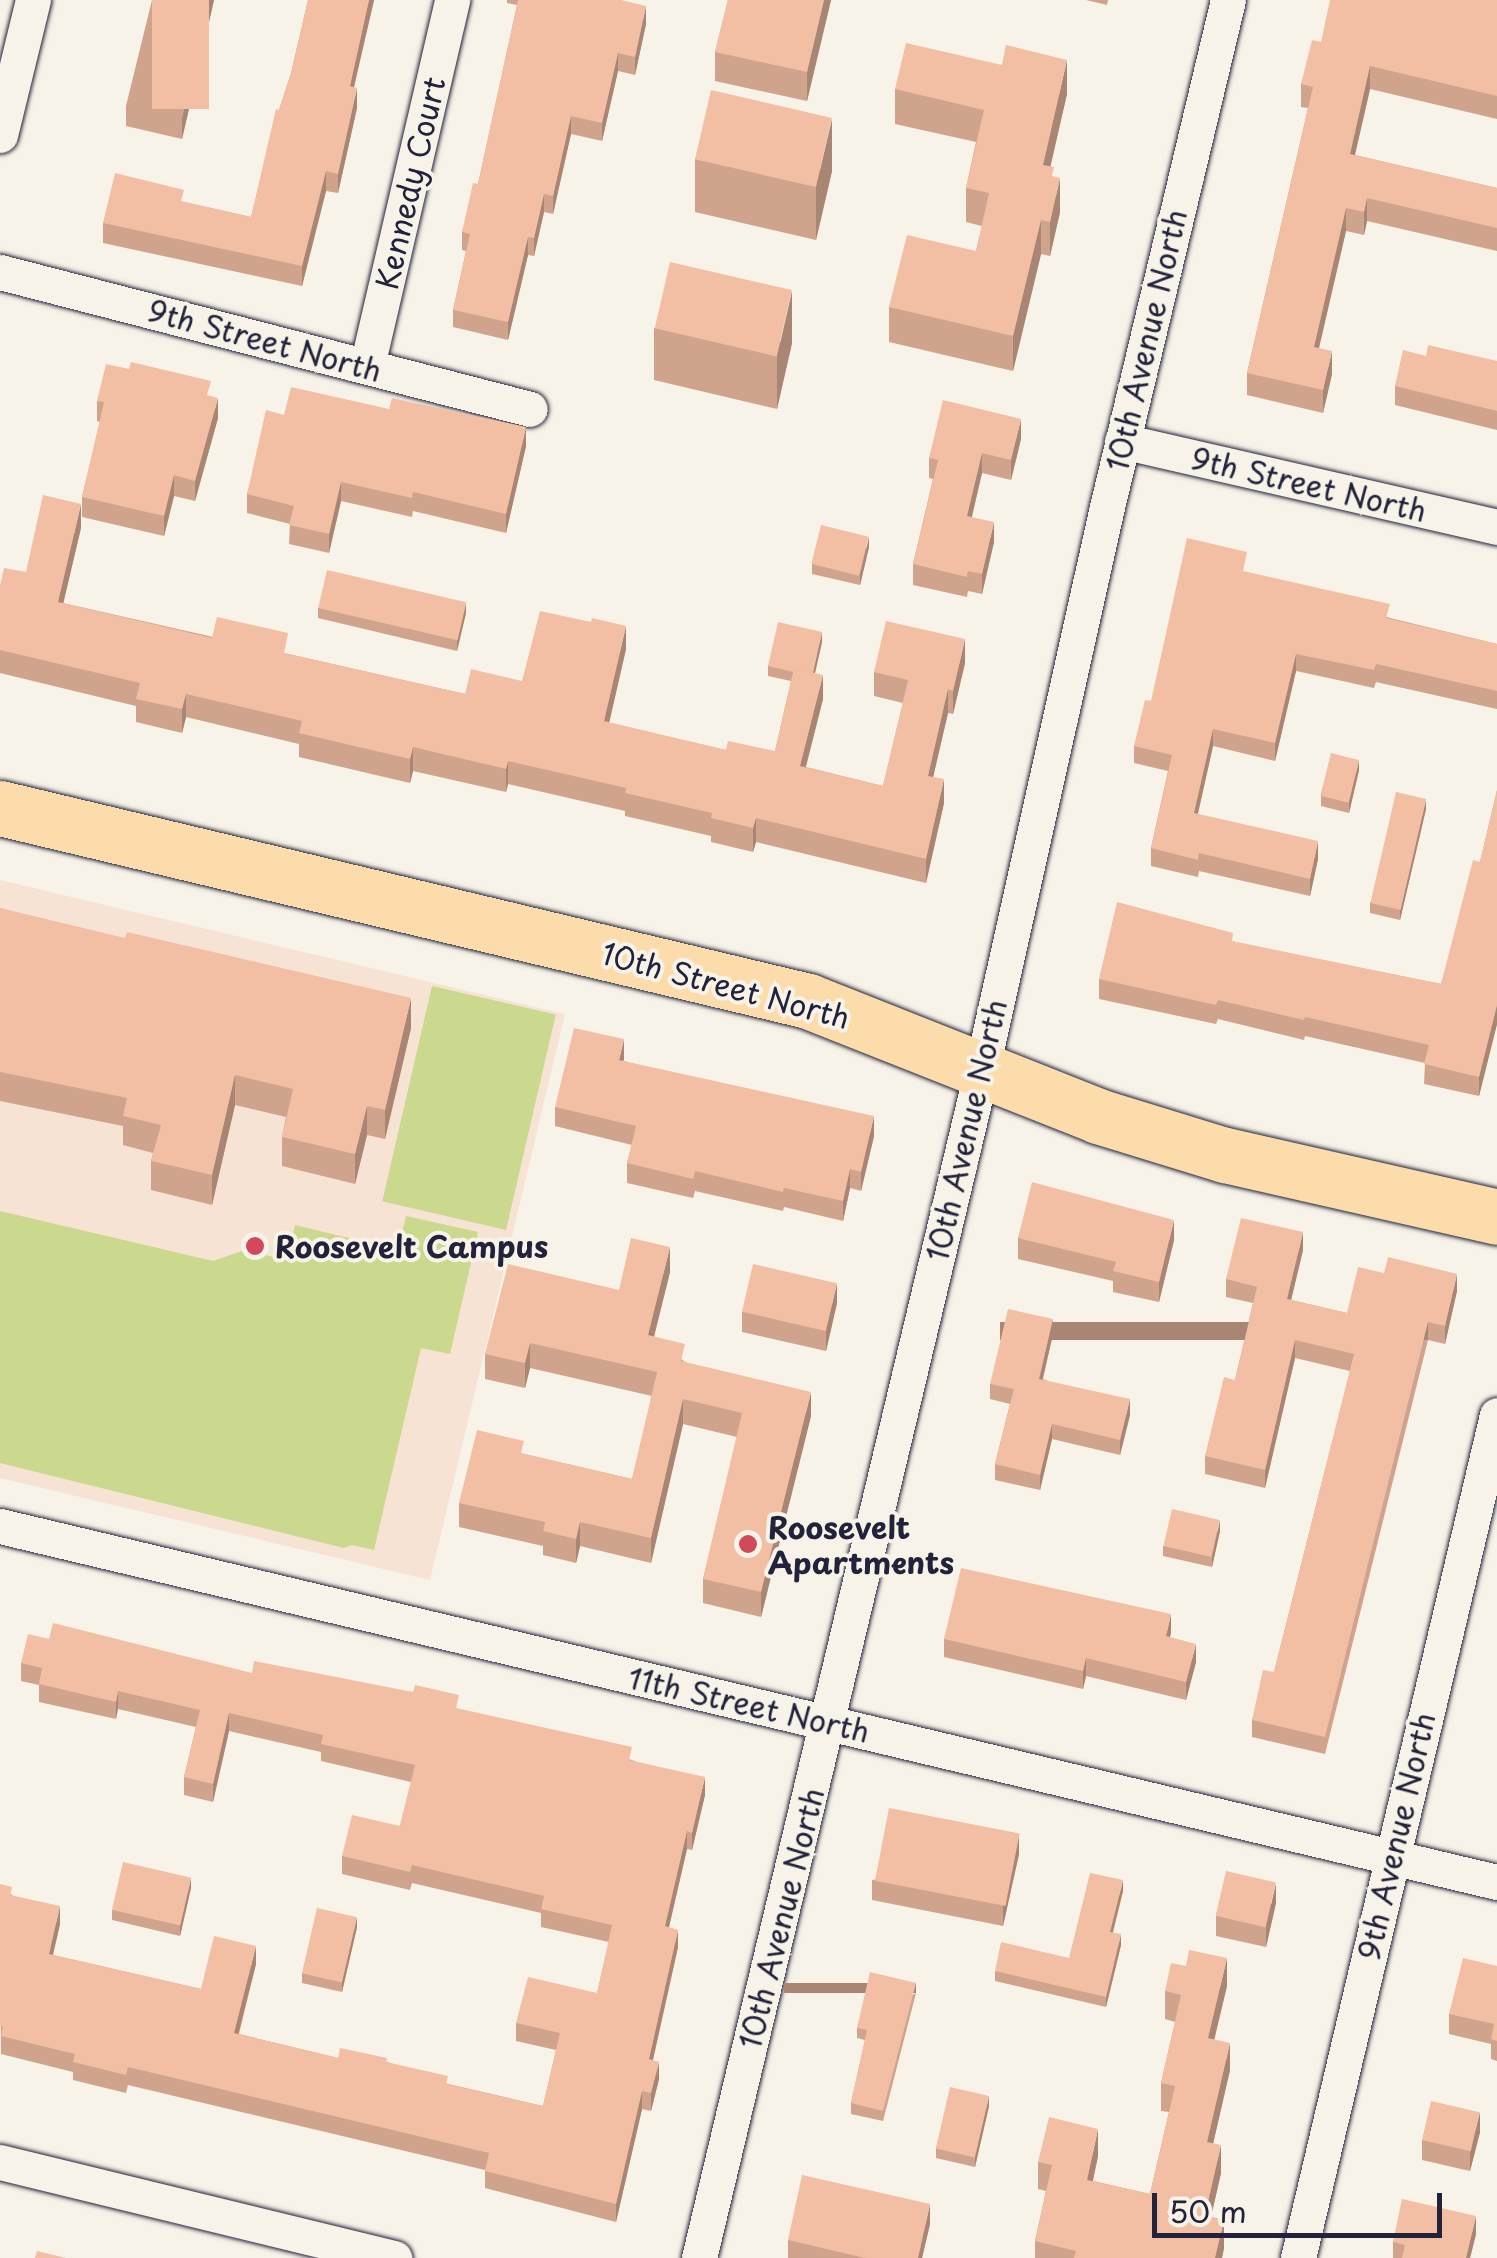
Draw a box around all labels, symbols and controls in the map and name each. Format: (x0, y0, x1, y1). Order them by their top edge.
street label: Kennedy Court (368, 74, 452, 292)
street label: 10th Avenue North (1098, 205, 1194, 475)
street label: 9th Street North (144, 292, 386, 388)
street label: 9th Street North (1188, 439, 1430, 529)
street label: 10th Street North (598, 934, 854, 1036)
street label: 10th Avenue North (918, 995, 1014, 1265)
place label: Roosevelt Campus (275, 1228, 550, 1264)
marker: Roosevelt Campus (244, 1235, 266, 1257)
place label: Roosevelt Apartments (768, 1509, 954, 1580)
marker: Roosevelt Apartments (737, 1533, 759, 1555)
street label: 11th Street North (624, 1659, 874, 1749)
street label: 9th Avenue North (1350, 1709, 1442, 1963)
street label: 10th Avenue North (731, 1783, 831, 2053)
scale bar (1157, 2173, 1447, 2235)
text: 50 m (1169, 2188, 1247, 2233)

